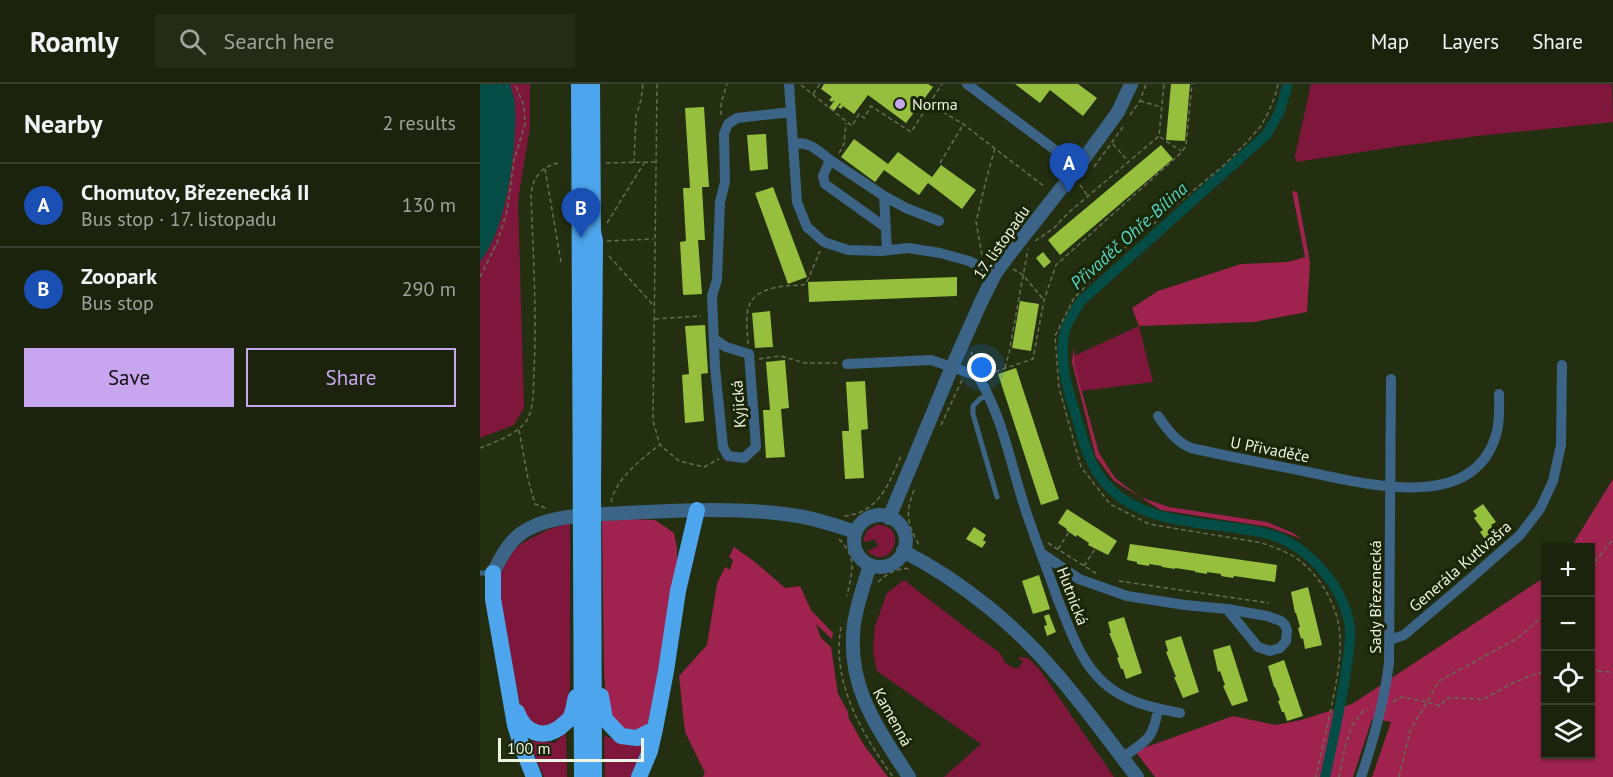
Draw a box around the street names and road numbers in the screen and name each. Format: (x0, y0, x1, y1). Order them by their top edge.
street label: 17. listopadu (968, 201, 1034, 283)
street label: Kyjická (726, 379, 750, 429)
street label: U Přivaděče (1229, 432, 1311, 466)
street label: Generála Kutlvašra (1405, 516, 1515, 616)
street label: Sady Březenecká (1365, 540, 1385, 654)
street label: Hutnická (1053, 564, 1093, 628)
street label: Kamenná (869, 684, 917, 750)

